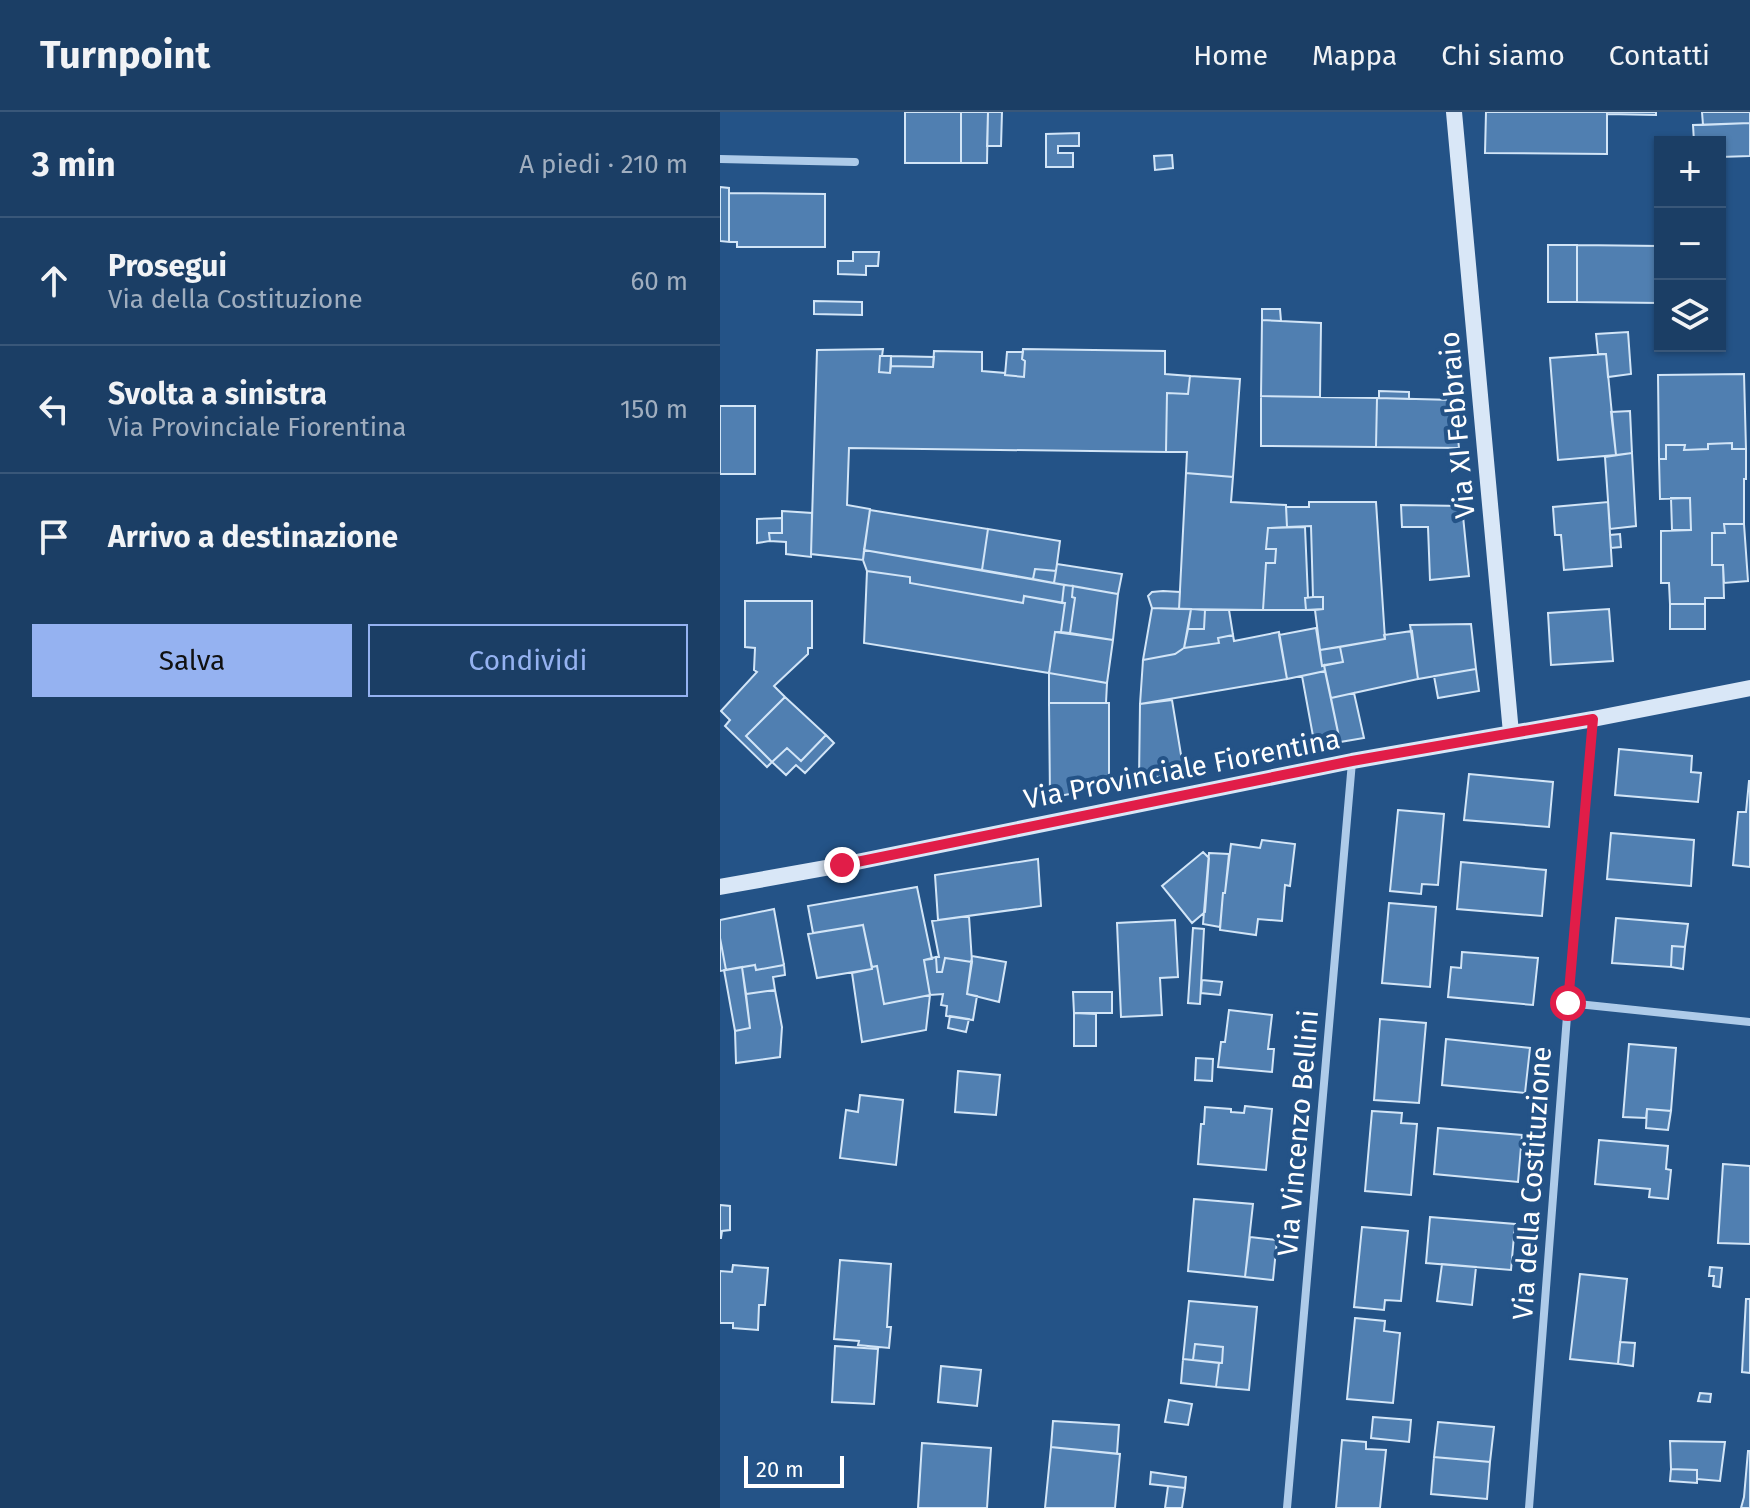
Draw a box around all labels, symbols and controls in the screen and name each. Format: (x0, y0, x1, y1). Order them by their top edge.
text: Turnpoint (40, 32, 210, 78)
text: Home (1193, 39, 1268, 72)
text: Mappa (1312, 39, 1397, 72)
text: Chi siamo (1441, 39, 1565, 72)
text: Contatti (1609, 39, 1710, 72)
map controls (1654, 136, 1726, 352)
button: + (1654, 136, 1726, 208)
text: 3 min (32, 144, 116, 185)
text: A piedi · 210 m (519, 149, 688, 180)
button: − (1654, 208, 1726, 280)
text: Prosegui (108, 248, 227, 284)
icon: ahead (32, 259, 76, 303)
text: 60 m (630, 266, 688, 297)
button: layers (1654, 280, 1726, 352)
text: Via della Costituzione (108, 284, 363, 315)
street label: Via XI Febbraio (1432, 330, 1482, 520)
text: Svolta a sinistra (108, 376, 327, 412)
icon: left (32, 387, 76, 431)
text: 150 m (620, 394, 688, 425)
text: Via Provinciale Fiorentina (108, 412, 406, 443)
icon: arrive (32, 515, 76, 559)
text: Arrivo a destinazione (108, 519, 398, 555)
button: Salva (32, 624, 352, 697)
button: Condividi (368, 624, 688, 697)
street label: Via Provinciale Fiorentina (1021, 722, 1343, 816)
route end (824, 847, 860, 883)
route start (1550, 985, 1586, 1021)
street label: Via Vincenzo Bellini (1271, 1008, 1325, 1258)
street label: Via della Costituzione (1506, 1045, 1558, 1321)
scale bar (744, 1452, 844, 1488)
text: 20 m (756, 1456, 804, 1483)

